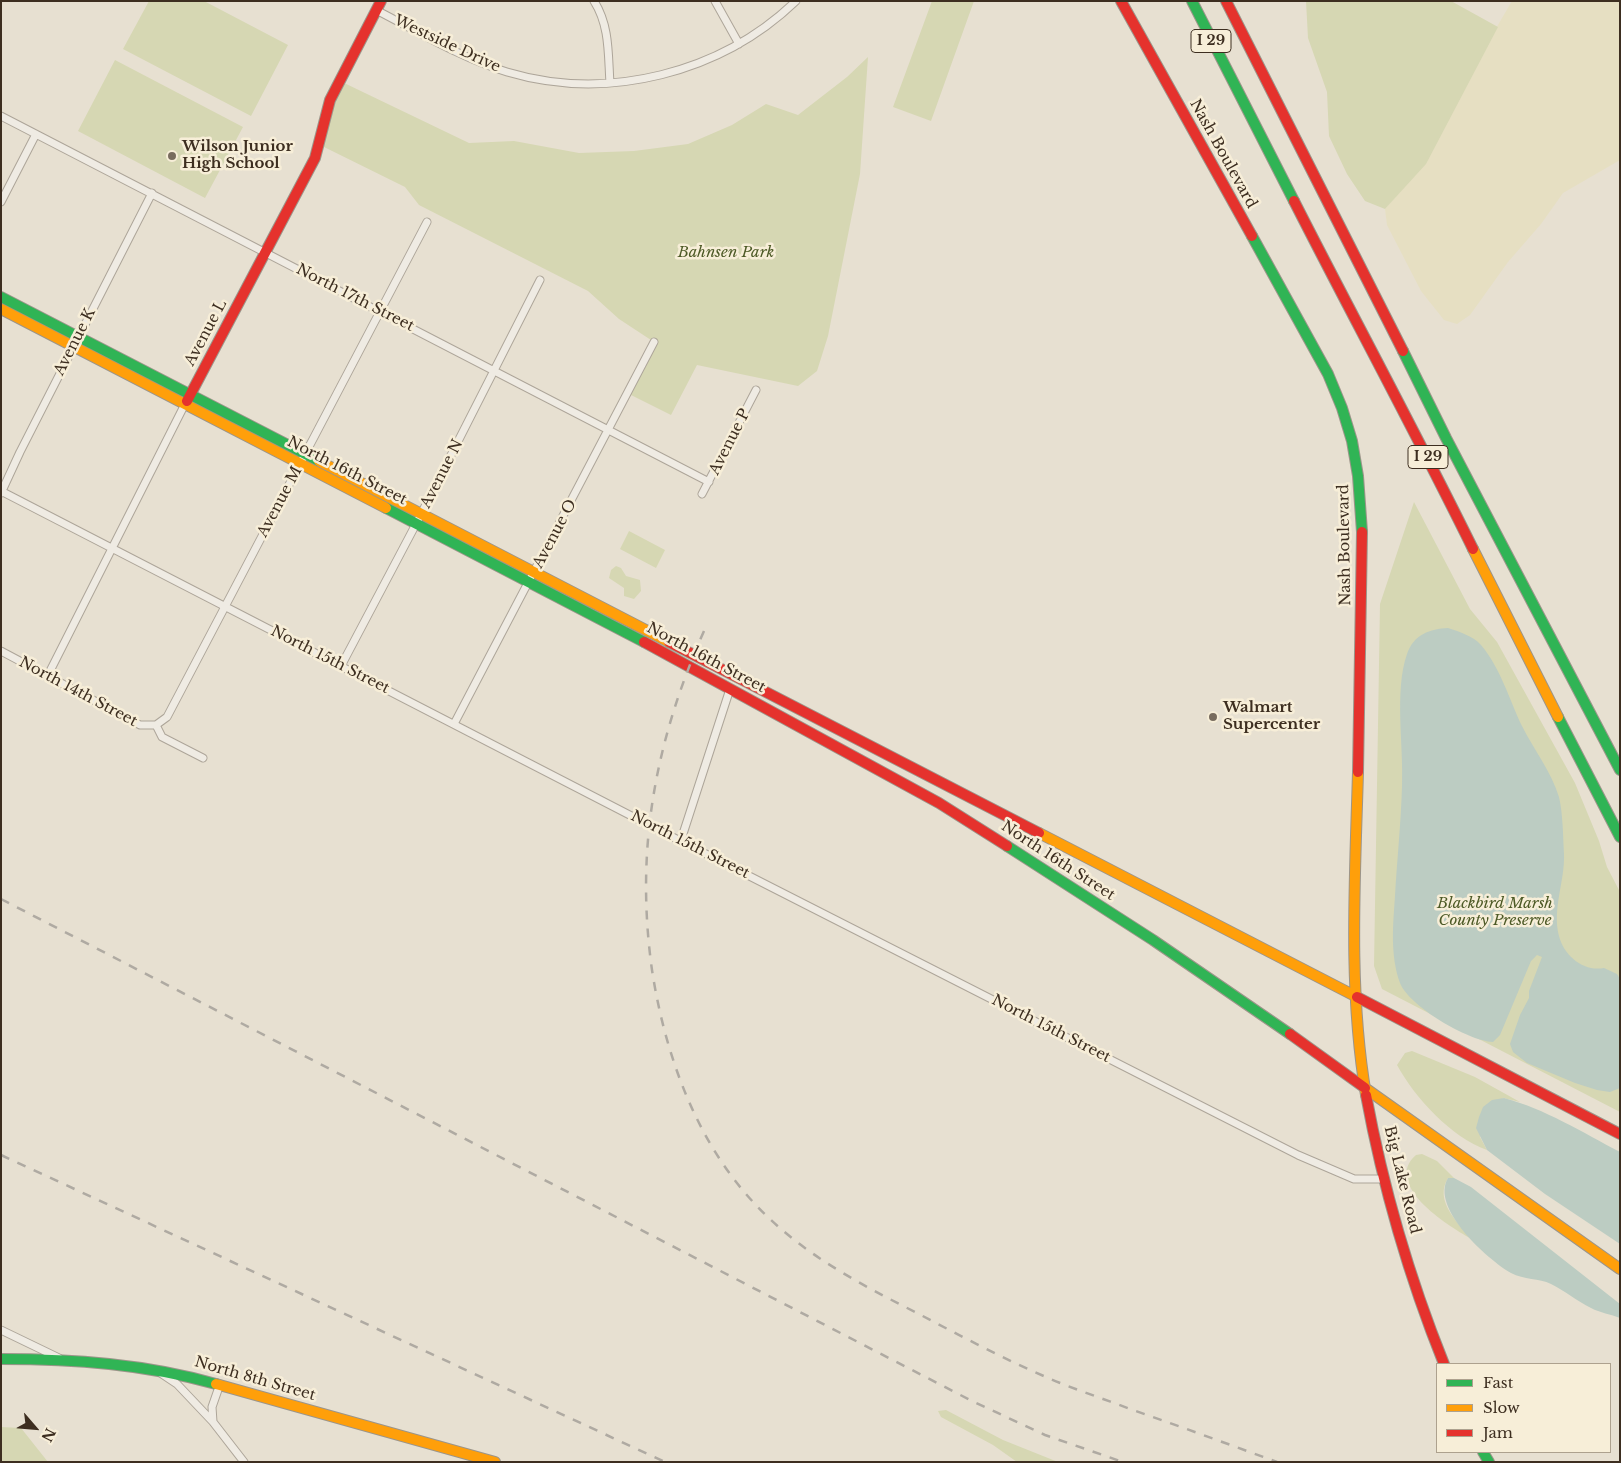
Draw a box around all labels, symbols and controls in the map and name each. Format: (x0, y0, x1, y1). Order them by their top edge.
street label: Westside Drive (391, 11, 503, 77)
road number: I 29 (1191, 29, 1231, 52)
street label: Nash Boulevard (1186, 96, 1260, 212)
place label: Wilson Junior High School (182, 138, 293, 173)
marker: Wilson Junior High School (166, 150, 178, 162)
park label: Bahnsen Park (678, 244, 774, 262)
street label: North 17th Street (293, 260, 417, 336)
street label: Avenue L (181, 297, 231, 369)
street label: Avenue K (50, 305, 100, 379)
street label: Avenue P (706, 406, 754, 478)
street label: North 16th Street (284, 433, 410, 509)
street label: Avenue N (417, 437, 467, 511)
road number: I 29 (1408, 446, 1448, 468)
street label: Avenue M (254, 463, 306, 541)
street label: Nash Boulevard (1335, 484, 1355, 606)
street label: Avenue O (529, 496, 581, 572)
street label: North 16th Street (643, 619, 769, 697)
street label: North 15th Street (268, 622, 392, 698)
street label: North 14th Street (16, 653, 140, 731)
place label: Walmart Supercenter (1223, 699, 1320, 734)
marker: Walmart Supercenter (1207, 711, 1219, 723)
street label: North 15th Street (628, 807, 752, 883)
street label: North 16th Street (998, 817, 1118, 905)
park label: Blackbird Marsh County Preserve (1437, 895, 1553, 930)
street label: North 15th Street (989, 991, 1113, 1067)
street label: Big Lake Road (1380, 1124, 1424, 1236)
street label: North 8th Street (193, 1353, 317, 1405)
legend (1436, 1363, 1611, 1453)
text: Fast (1483, 1373, 1513, 1392)
text: Slow (1483, 1398, 1520, 1417)
north arrow (10, 1403, 60, 1453)
text: Jam (1483, 1423, 1513, 1442)
text: N (37, 1425, 59, 1445)

